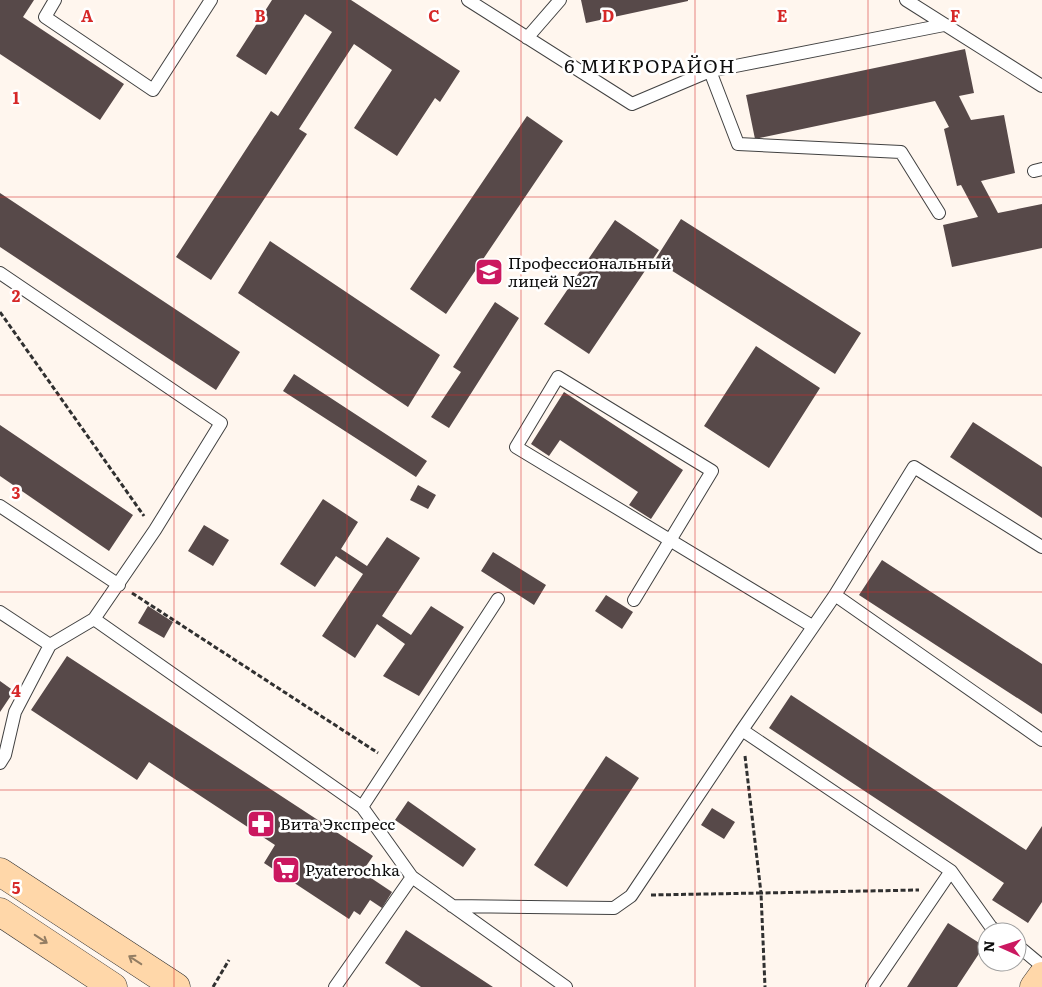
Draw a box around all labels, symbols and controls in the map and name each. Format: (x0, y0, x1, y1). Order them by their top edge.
text: A (81, 3, 93, 27)
text: B (254, 3, 266, 27)
text: C (428, 3, 440, 27)
text: D (602, 3, 614, 27)
text: E (777, 3, 788, 27)
text: F (950, 3, 960, 27)
district label: 6 МИКРОРАЙОН (564, 51, 736, 79)
text: 1 (13, 85, 20, 109)
place label: Профессиональный лицей №27 (508, 250, 672, 292)
school or university icon: Профессиональный лицей №27 (474, 257, 504, 287)
text: 2 (12, 283, 21, 307)
text: 3 (12, 480, 21, 504)
text: 4 (11, 678, 21, 702)
pharmacy icon: Вита Экспресс (246, 809, 276, 839)
place label: Вита Экспресс (280, 811, 395, 835)
supermarket icon: Pyaterochka (271, 855, 301, 885)
place label: Pyaterochka (305, 857, 400, 881)
text: 5 (12, 875, 21, 899)
north arrow (977, 922, 1027, 972)
one-way arrow (33, 934, 47, 944)
text: N (978, 940, 998, 953)
one-way arrow (128, 955, 142, 965)

